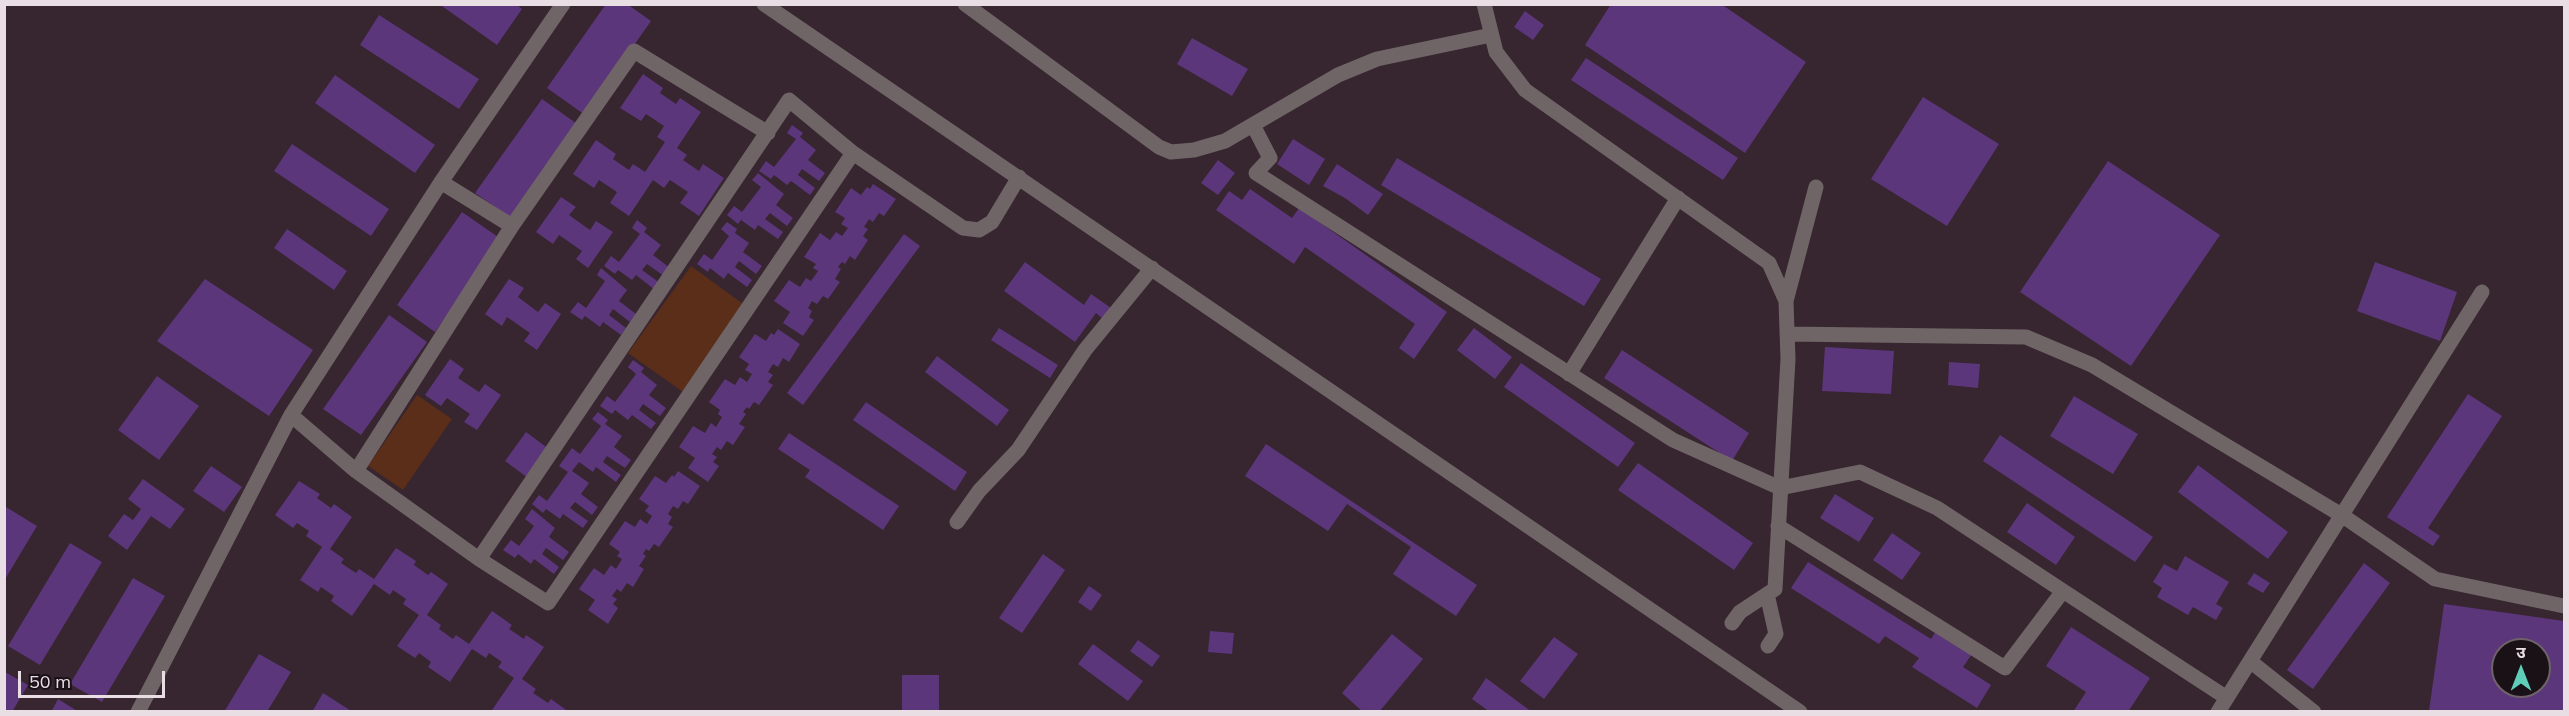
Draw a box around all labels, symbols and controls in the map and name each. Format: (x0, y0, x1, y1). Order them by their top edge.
north arrow (2491, 638, 2551, 698)
text: उ (2516, 642, 2526, 662)
scale bar (21, 659, 168, 697)
text: 50 m (29, 670, 71, 693)

